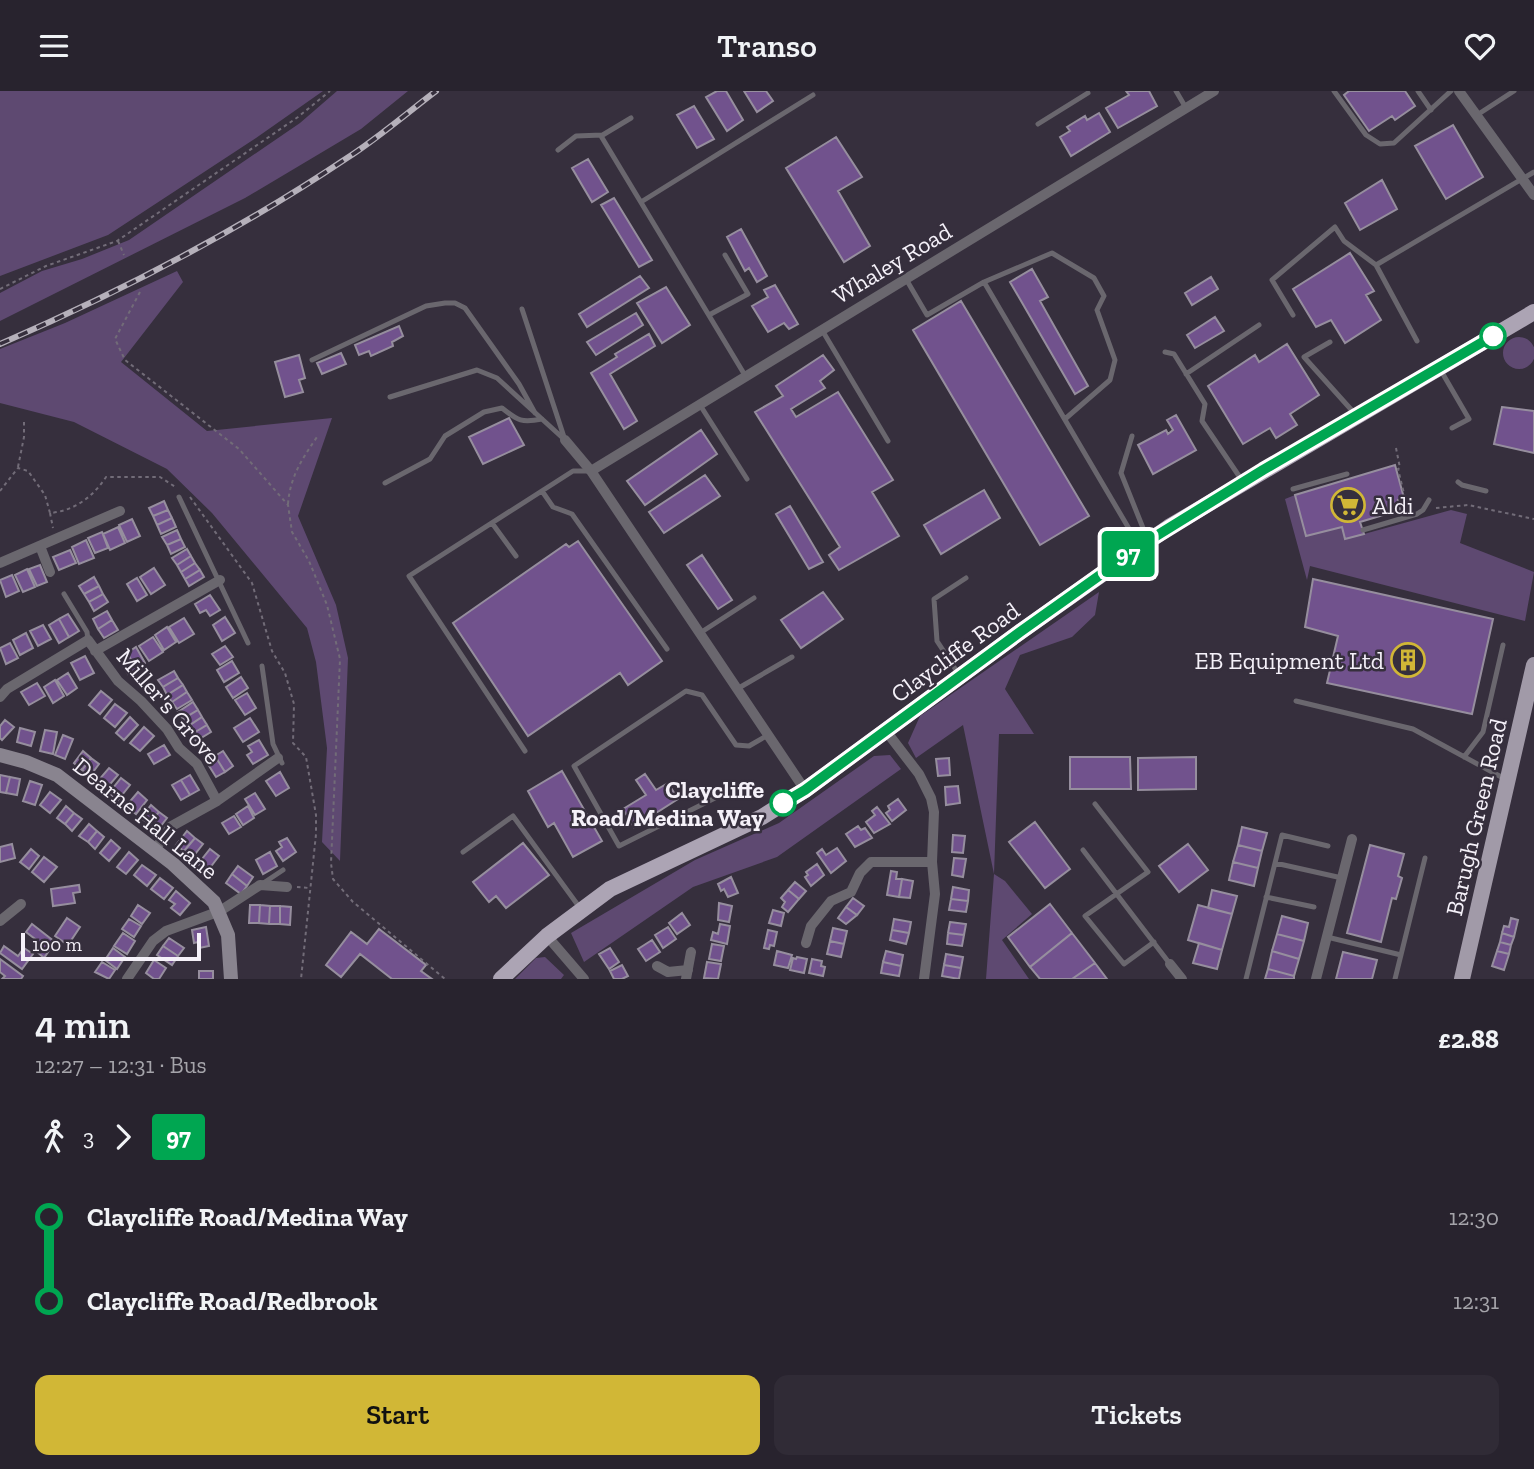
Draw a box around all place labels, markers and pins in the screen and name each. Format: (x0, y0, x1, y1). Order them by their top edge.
unlabelled marker (1480, 323, 1506, 349)
supermarket icon: Aldi (1329, 486, 1367, 524)
place label: Aldi (1372, 491, 1414, 520)
building icon: EB Equipment Ltd (1389, 641, 1427, 679)
place label: EB Equipment Ltd (1195, 646, 1384, 675)
place label: Claycliffe Road/Medina Way (571, 775, 764, 832)
marker: Claycliffe Road/Medina Way (770, 790, 796, 816)

